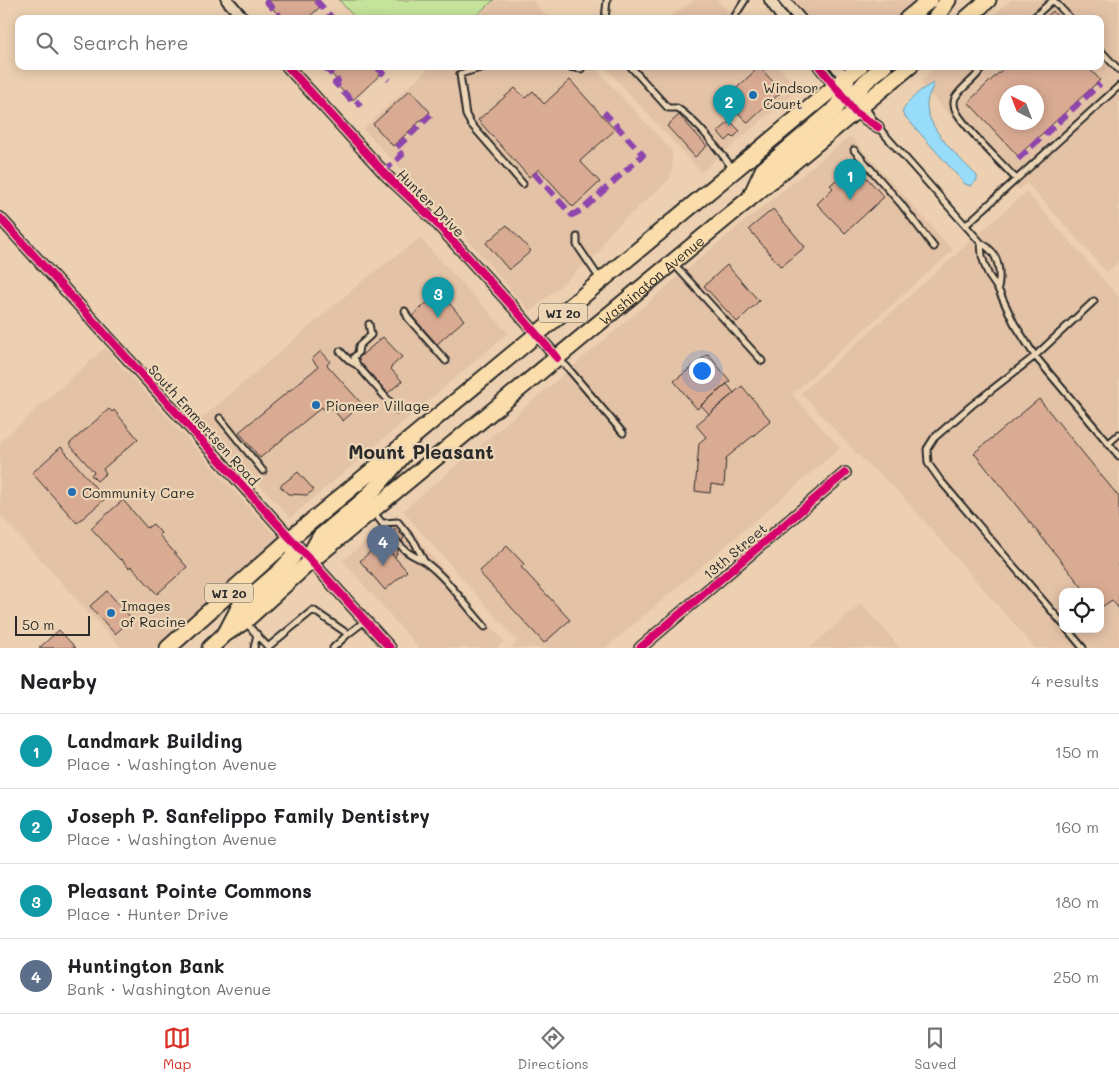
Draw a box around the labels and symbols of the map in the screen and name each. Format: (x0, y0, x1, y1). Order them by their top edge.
place label: Windsor Court (763, 78, 818, 113)
pin: 2 (713, 85, 745, 126)
north arrow (999, 85, 1044, 130)
marker: Windsor Court (747, 89, 759, 101)
pin: 1 (834, 159, 866, 200)
street label: Hunter Drive (393, 165, 469, 241)
street label: Washington Avenue (595, 231, 708, 329)
pin: 3 (422, 277, 454, 318)
road number: WI 20 (539, 304, 587, 322)
your location (689, 358, 715, 384)
street label: South Emmertsen Road (144, 360, 264, 490)
place label: Pioneer Village (326, 396, 430, 415)
marker: Pioneer Village (310, 399, 322, 411)
district label: Mount Pleasant (348, 439, 494, 464)
place label: Community Care (82, 483, 195, 502)
marker: Community Care (66, 486, 78, 498)
street label: 13th Street (699, 519, 771, 583)
pin: 4 (367, 525, 399, 566)
road number: WI 20 (205, 584, 253, 602)
place label: Images of Racine (121, 596, 186, 631)
marker: Images of Racine (105, 607, 117, 619)
scale bar (15, 613, 90, 636)

